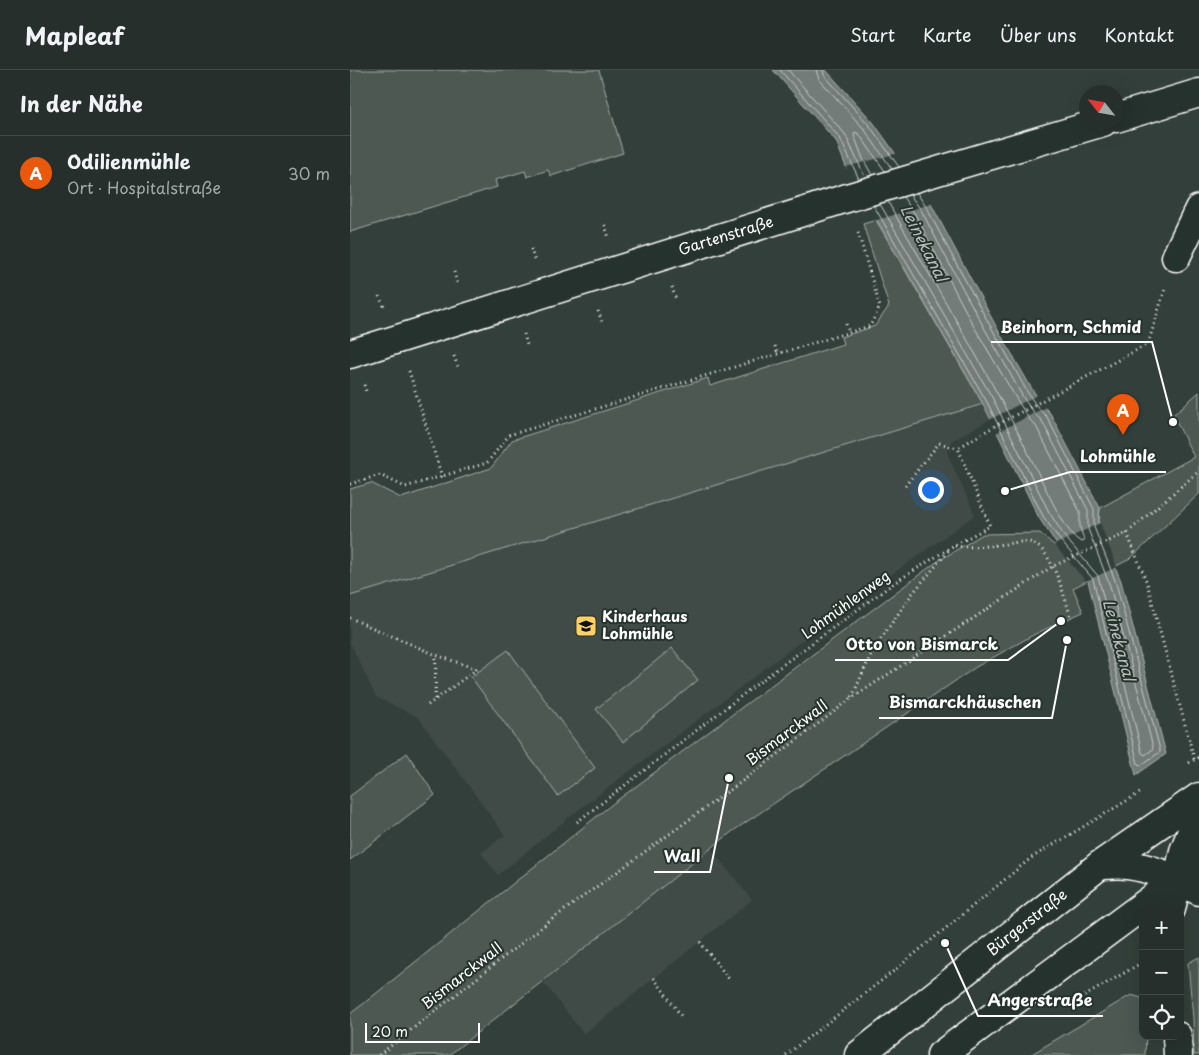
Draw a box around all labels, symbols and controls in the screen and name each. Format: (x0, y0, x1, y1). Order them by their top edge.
text: Mapleaf (25, 17, 124, 53)
text: Start (850, 21, 895, 48)
text: Karte (923, 21, 972, 48)
text: Über uns (1000, 21, 1076, 48)
text: Kontakt (1104, 21, 1174, 48)
north arrow (1079, 85, 1124, 130)
text: In der Nähe (20, 87, 142, 119)
text: Odilienmühle (67, 147, 190, 175)
text: A (30, 161, 42, 185)
text: 30 m (288, 161, 330, 185)
text: Ort · Hospitalstraße (67, 175, 221, 199)
water label: Leinekanal (895, 200, 956, 287)
street label: Gartenstraße (675, 209, 776, 260)
callout: Beinhorn, Schmid (991, 311, 1152, 342)
text: Beinhorn, Schmid (1001, 314, 1142, 338)
pin: A (1107, 394, 1139, 435)
callout: Lohmühle (1070, 441, 1166, 472)
text: Lohmühle (1080, 443, 1156, 467)
your location (918, 477, 944, 503)
street label: Lohmühlenweg (796, 564, 894, 644)
water label: Leinekanal (1098, 596, 1143, 686)
place label: Kinderhaus Lohmühle (602, 604, 687, 644)
school or university icon: Kinderhaus Lohmühle (574, 614, 598, 638)
callout: Otto von Bismarck (835, 629, 1008, 660)
text: Otto von Bismarck (846, 631, 999, 655)
callout: Bismarckhäuschen (879, 687, 1052, 718)
text: Bismarckhäuschen (889, 689, 1041, 713)
street label: Bismarckwall (740, 693, 832, 770)
callout: Wall (654, 841, 710, 872)
text: Wall (664, 843, 700, 867)
street label: Bürgerstraße (981, 882, 1071, 960)
map controls (1139, 905, 1184, 1040)
button: + (1139, 905, 1184, 950)
street label: Bismarckwall (416, 936, 507, 1014)
button: − (1139, 950, 1184, 995)
callout: Angerstraße (978, 985, 1103, 1016)
text: Angerstraße (988, 987, 1093, 1011)
button: locate (1139, 995, 1184, 1040)
scale bar (365, 1020, 480, 1043)
text: 20 m (372, 1021, 408, 1042)

